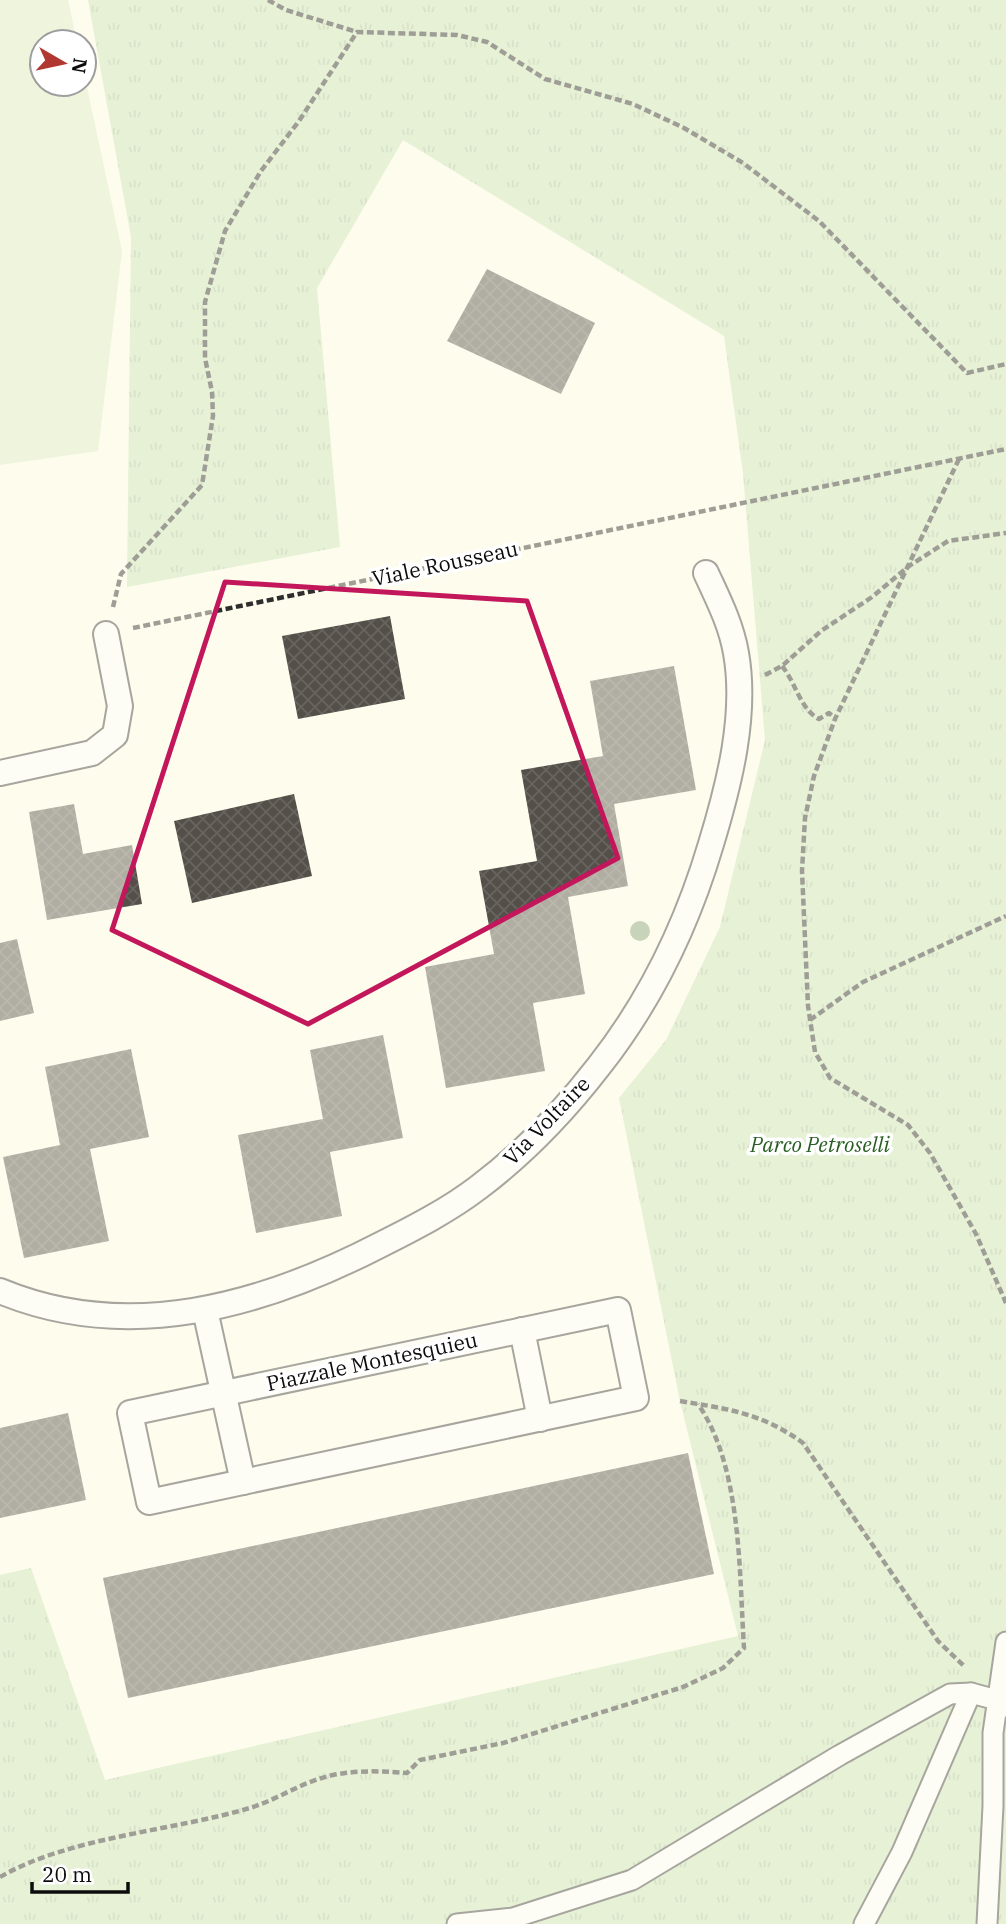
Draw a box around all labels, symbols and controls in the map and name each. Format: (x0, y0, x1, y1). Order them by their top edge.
north arrow (28, 28, 98, 98)
text: N (67, 56, 93, 75)
street label: Viale Rousseau (369, 534, 521, 592)
street label: Via Voltaire (497, 1070, 596, 1171)
park label: Parco Petroselli (749, 1130, 890, 1158)
street label: Piazzale Montesquieu (264, 1325, 480, 1397)
scale bar (32, 1850, 128, 1894)
text: 20 m (42, 1860, 92, 1888)

